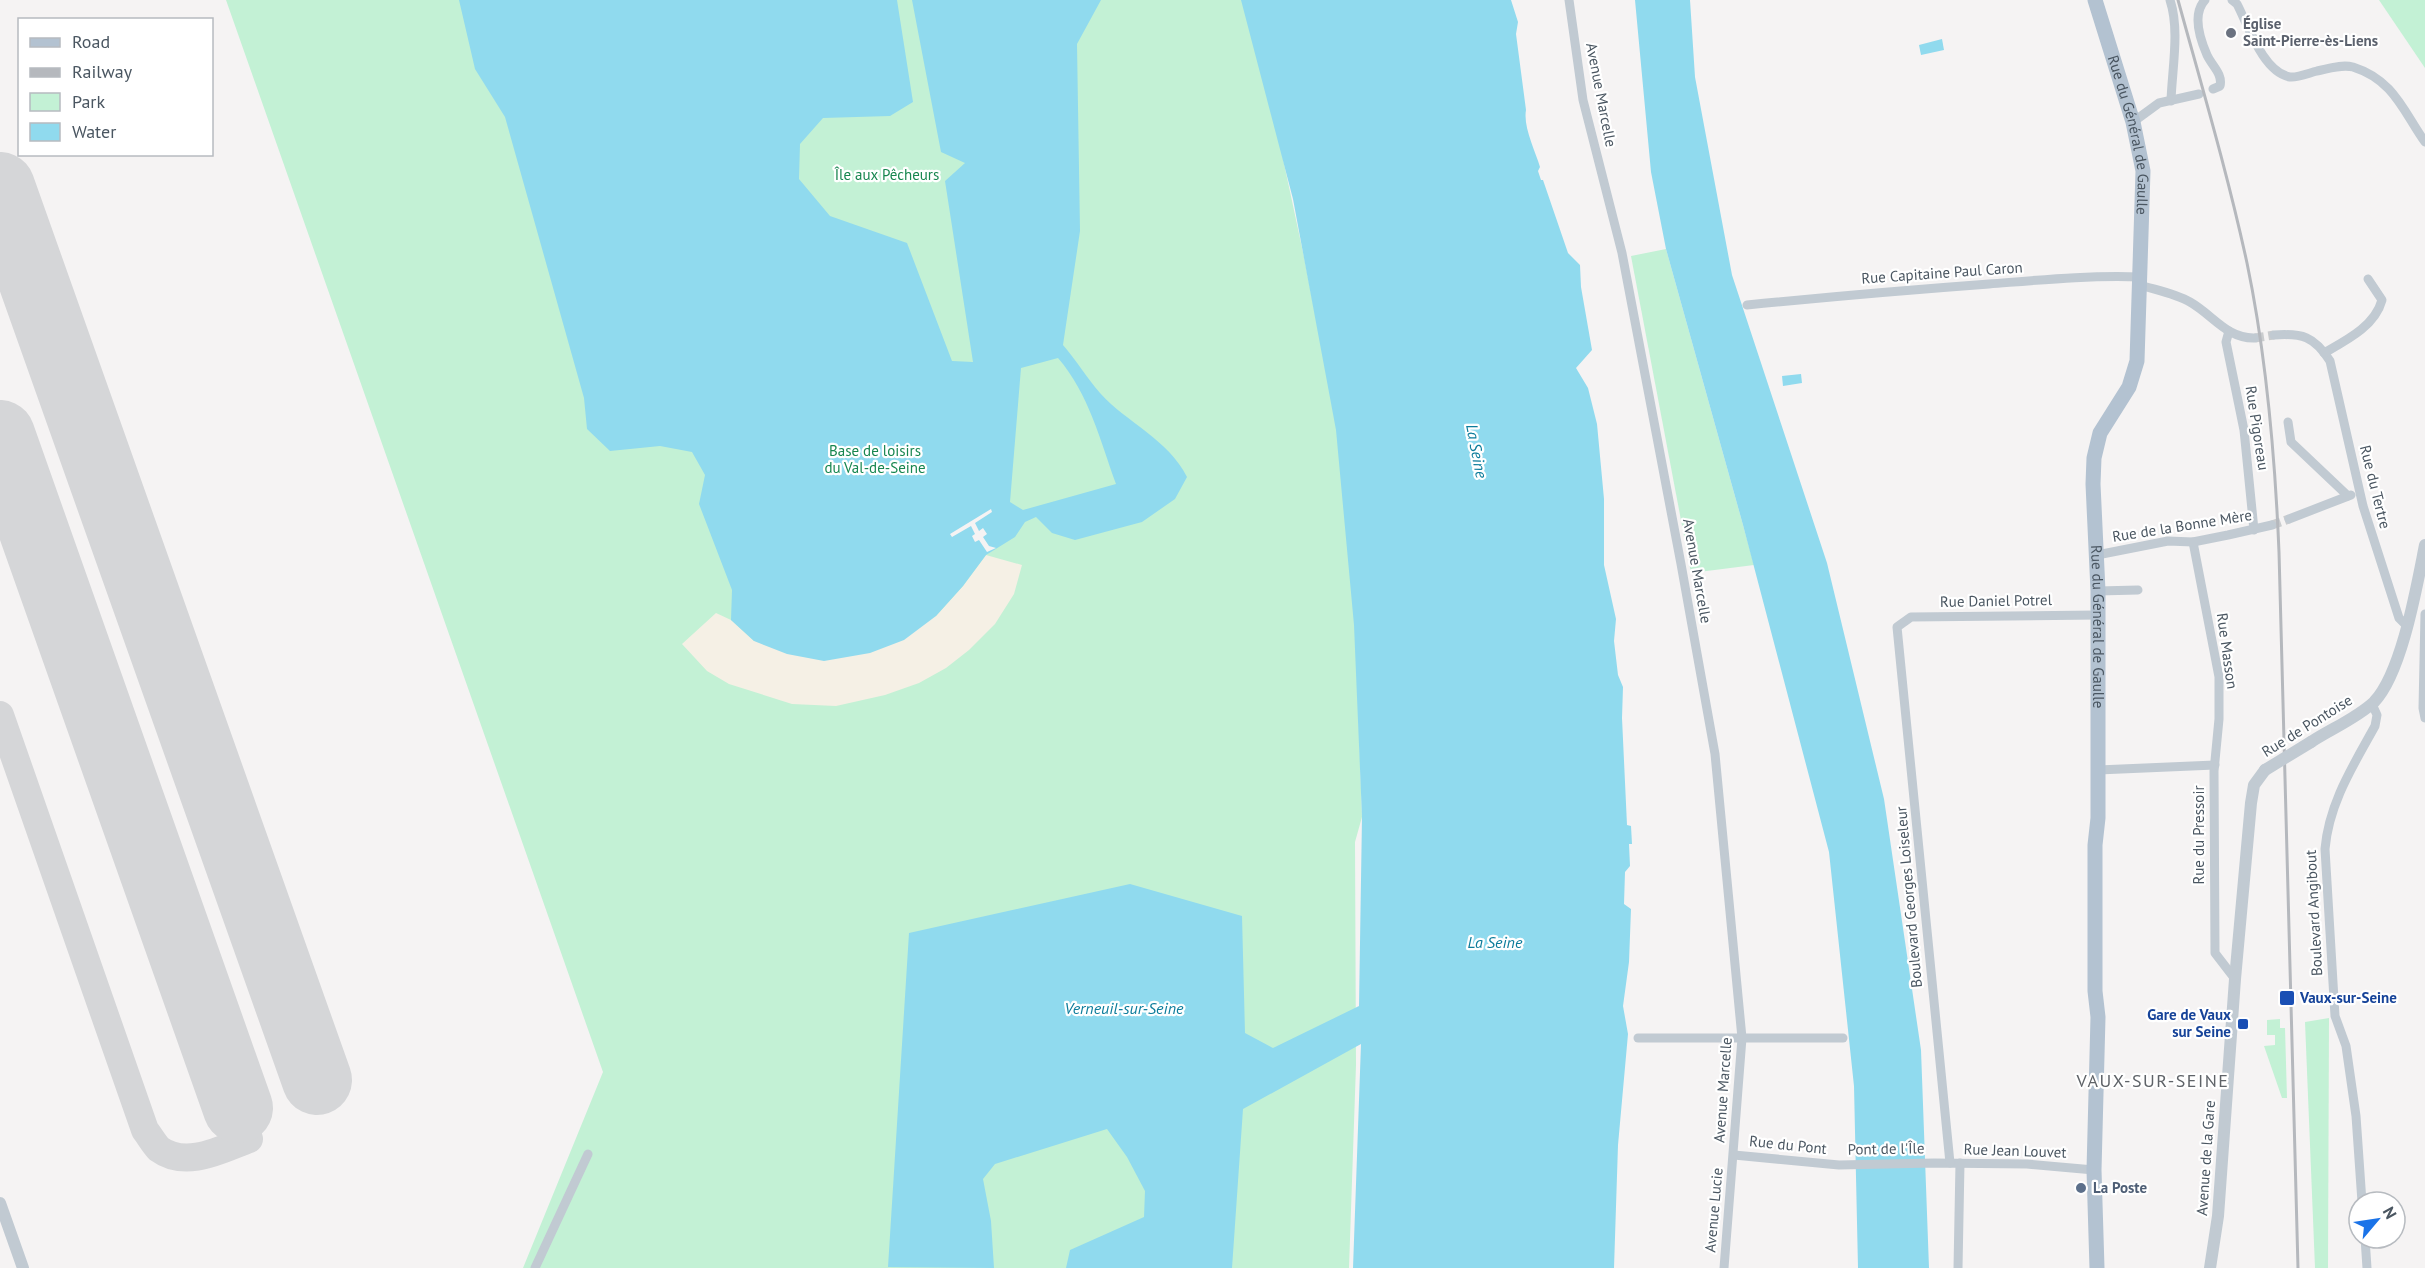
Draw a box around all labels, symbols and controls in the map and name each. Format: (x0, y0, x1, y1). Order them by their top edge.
place label: Église Saint-Pierre-ès-Liens (2243, 14, 2378, 50)
legend (18, 18, 213, 156)
marker: Église Saint-Pierre-ès-Liens (2224, 26, 2238, 40)
text: Road (72, 30, 110, 53)
street label: Avenue Marcelle (1582, 41, 1621, 149)
street label: Rue du Général de Gaulle (2104, 53, 2153, 215)
text: Railway (72, 60, 133, 83)
text: Park (72, 90, 105, 113)
text: Water (72, 120, 116, 143)
park label: Île aux Pêcheurs (834, 165, 939, 184)
street label: Rue Capitaine Paul Caron (1861, 257, 2023, 288)
street label: Rue Pigoreau (2241, 384, 2274, 472)
water label: La Seine (1462, 422, 1492, 480)
park label: Base de loisirs du Val-de-Seine (824, 441, 926, 477)
street label: Rue du Tertre (2356, 443, 2395, 531)
street label: Rue de la Bonne Mère (2111, 505, 2253, 546)
street label: Avenue Marcelle (1679, 517, 1716, 625)
street label: Rue du Général de Gaulle (2087, 545, 2108, 708)
street label: Rue Daniel Potrel (1940, 590, 2053, 611)
street label: Rue Masson (2213, 612, 2242, 690)
street label: Rue de Pontoise (2258, 690, 2356, 761)
street label: Rue du Pressoir (2189, 785, 2208, 885)
street label: Boulevard Georges Loiseleur (1891, 805, 1926, 989)
street label: Boulevard Angibout (2301, 849, 2326, 977)
water label: La Seine (1468, 932, 1523, 952)
place label: Vaux-sur-Seine (2299, 988, 2397, 1007)
marker: Vaux-sur-Seine (2278, 989, 2296, 1007)
water label: Verneuil-sur-Seine (1065, 998, 1184, 1018)
place label: Gare de Vaux sur Seine (2147, 1005, 2231, 1041)
marker: Gare de Vaux sur Seine (2236, 1017, 2250, 1031)
street label: Avenue Marcelle (1709, 1037, 1736, 1143)
district label: VAUX-SUR-SEINE (2076, 1069, 2229, 1092)
street label: Avenue de la Gare (2192, 1100, 2219, 1216)
street label: Rue du Pont (1748, 1131, 1828, 1158)
street label: Pont de l'Île (1847, 1138, 1925, 1159)
street label: Rue Jean Louvet (1963, 1139, 2067, 1162)
street label: Avenue Lucie (1700, 1167, 1727, 1253)
place label: La Poste (2093, 1178, 2148, 1197)
marker: La Poste (2074, 1181, 2088, 1195)
north arrow (2347, 1190, 2407, 1250)
text: N (2379, 1203, 2401, 1222)

